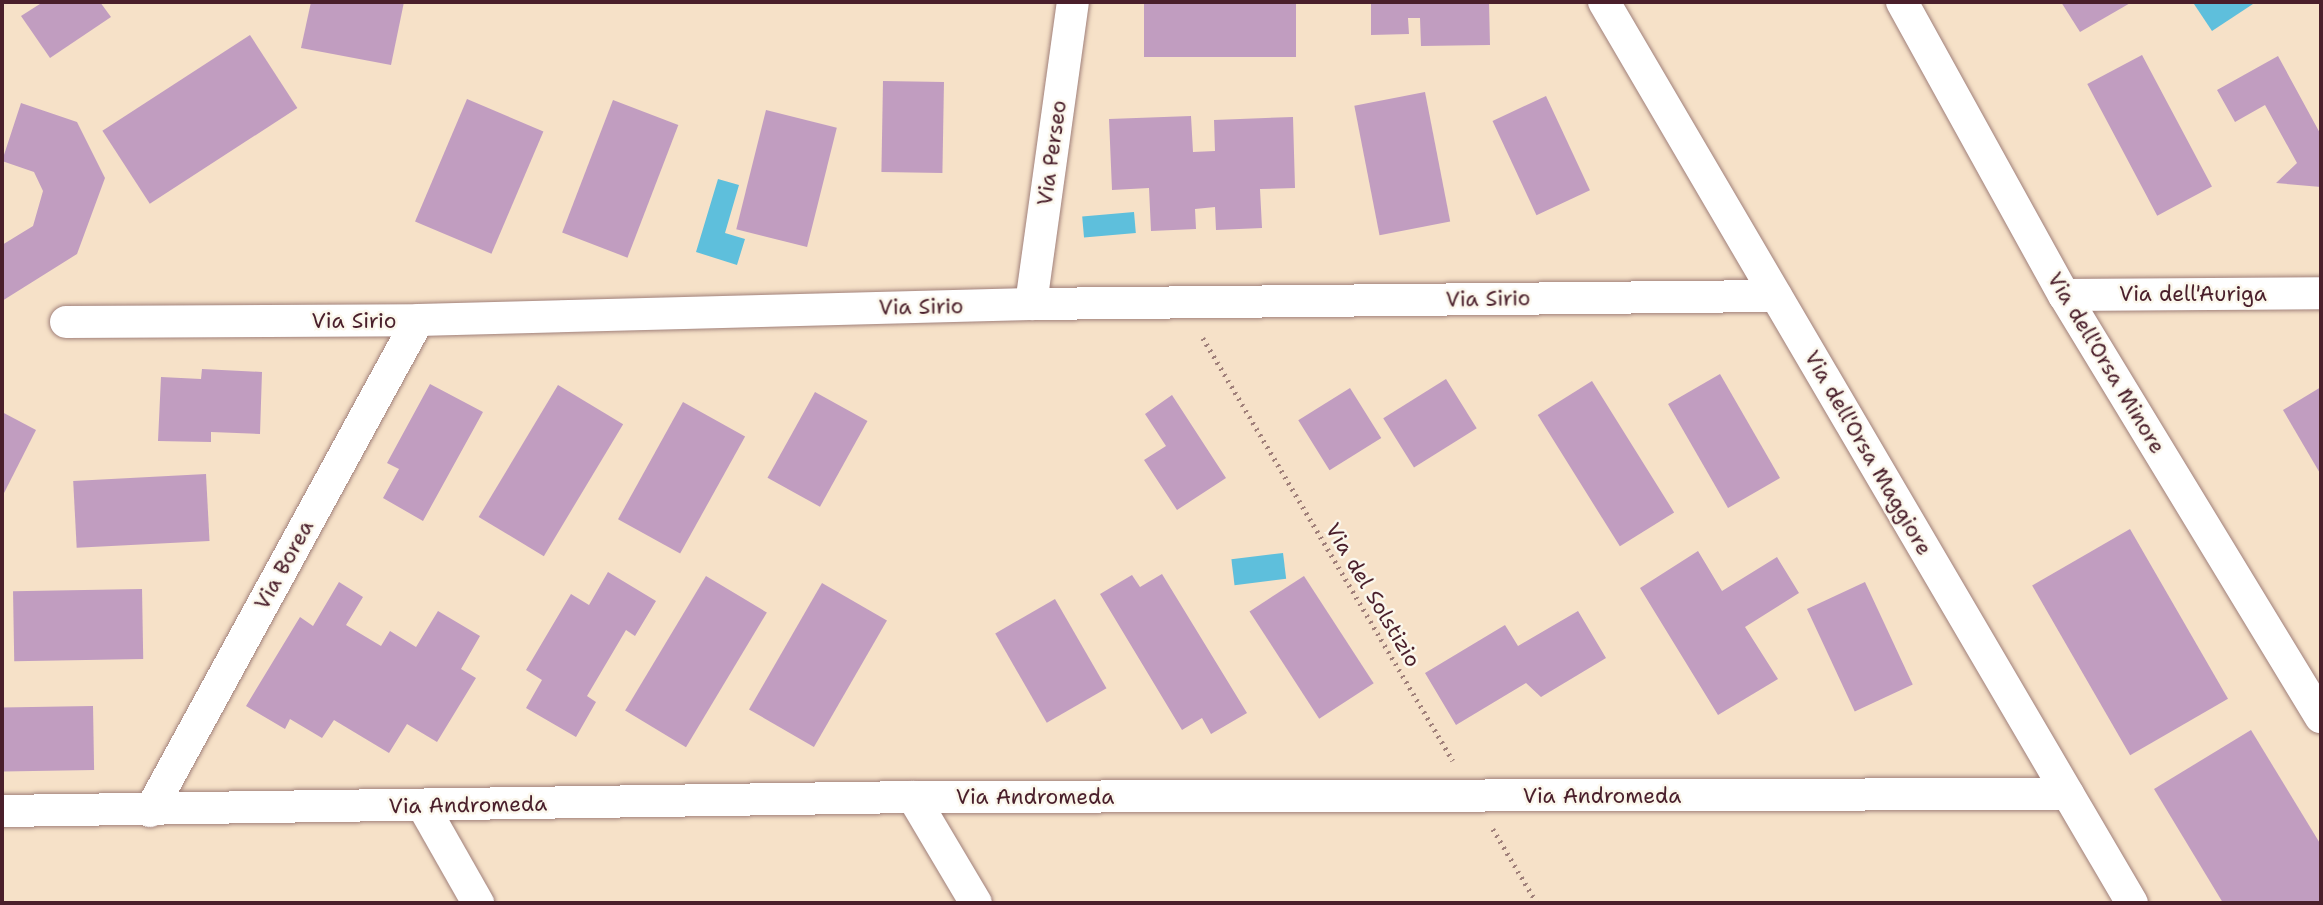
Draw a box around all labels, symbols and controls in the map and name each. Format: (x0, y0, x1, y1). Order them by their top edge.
street label: Via Perseo (1032, 99, 1072, 207)
street label: Via dell'Orsa Minore (2042, 268, 2170, 458)
street label: Via dell'Auriga (2119, 281, 2267, 307)
street label: Via Sirio (1445, 286, 1531, 312)
street label: Via Sirio (878, 294, 964, 320)
street label: Via Sirio (312, 308, 396, 334)
street label: Via dell'Orsa Maggiore (1799, 346, 1937, 560)
street label: Via Borea (249, 516, 319, 614)
street label: Via del Solstizio (1320, 519, 1426, 671)
street label: Via Andromeda (1523, 783, 1681, 809)
street label: Via Andromeda (956, 784, 1114, 810)
street label: Via Andromeda (388, 791, 548, 819)

